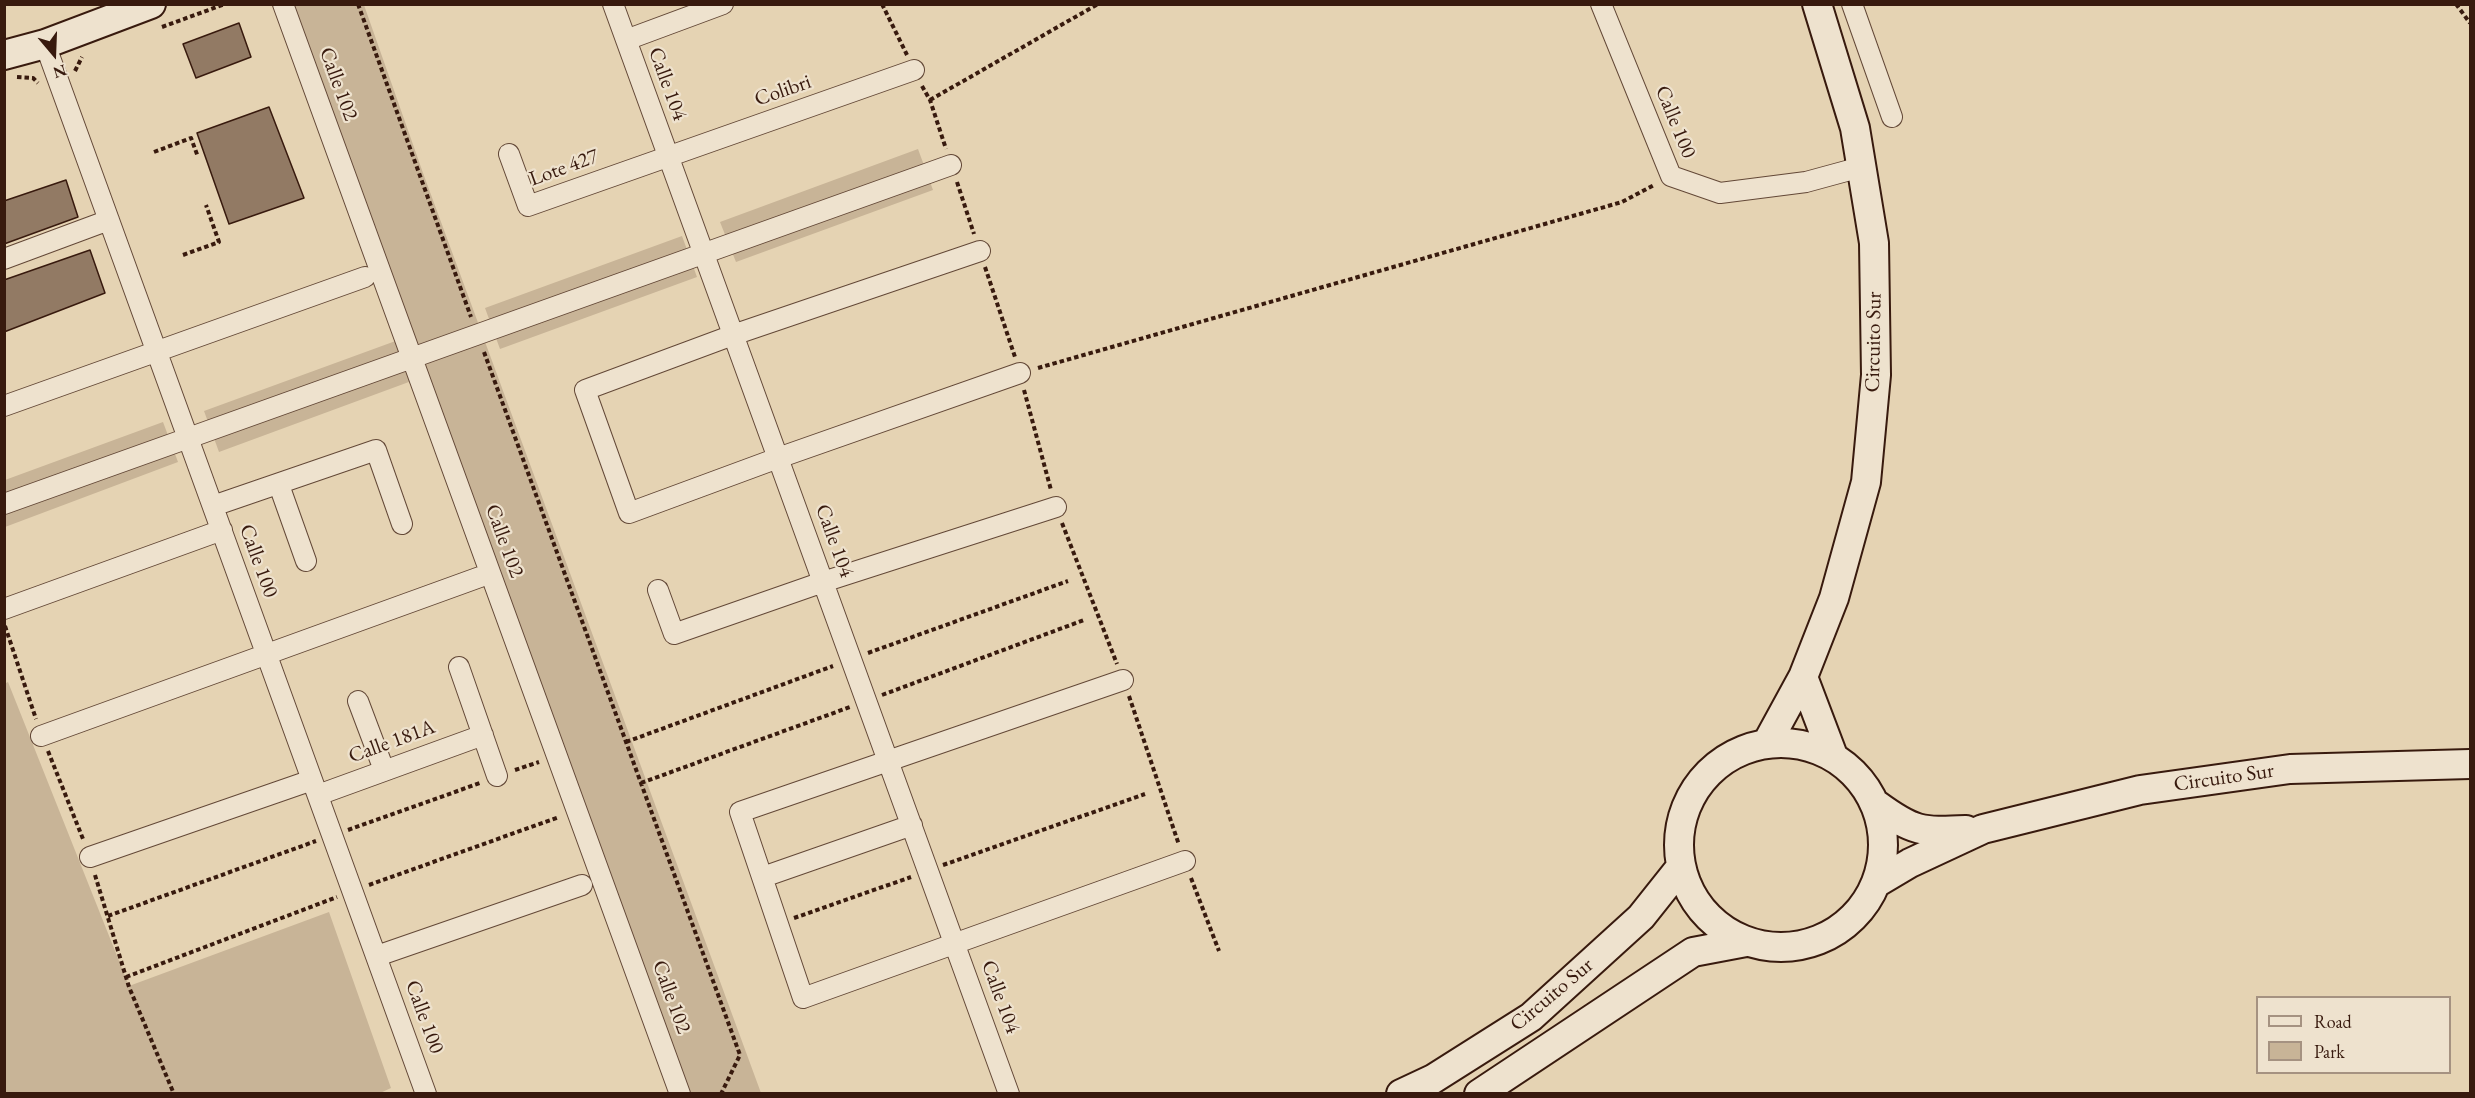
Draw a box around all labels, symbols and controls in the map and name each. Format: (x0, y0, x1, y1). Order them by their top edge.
north arrow (24, 24, 84, 84)
street label: Calle 102 (313, 44, 363, 124)
street label: Calle 104 (642, 44, 692, 124)
text: N (50, 59, 70, 84)
street label: Colibri (751, 70, 815, 112)
street label: Calle 100 (1649, 82, 1701, 162)
street label: Lote 427 (526, 144, 602, 192)
street label: Circuito Sur (1861, 291, 1887, 393)
street label: Calle 102 (479, 501, 529, 581)
street label: Calle 104 (809, 501, 859, 581)
street label: Calle 100 (233, 521, 283, 601)
street label: Calle 181A (345, 715, 439, 769)
street label: Circuito Sur (2172, 759, 2276, 797)
street label: Circuito Sur (1505, 953, 1599, 1037)
street label: Calle 102 (646, 957, 696, 1037)
street label: Calle 104 (975, 957, 1025, 1037)
street label: Calle 100 (399, 977, 449, 1057)
legend (2256, 996, 2451, 1074)
text: Road (2314, 1010, 2352, 1033)
text: Park (2314, 1040, 2345, 1063)

